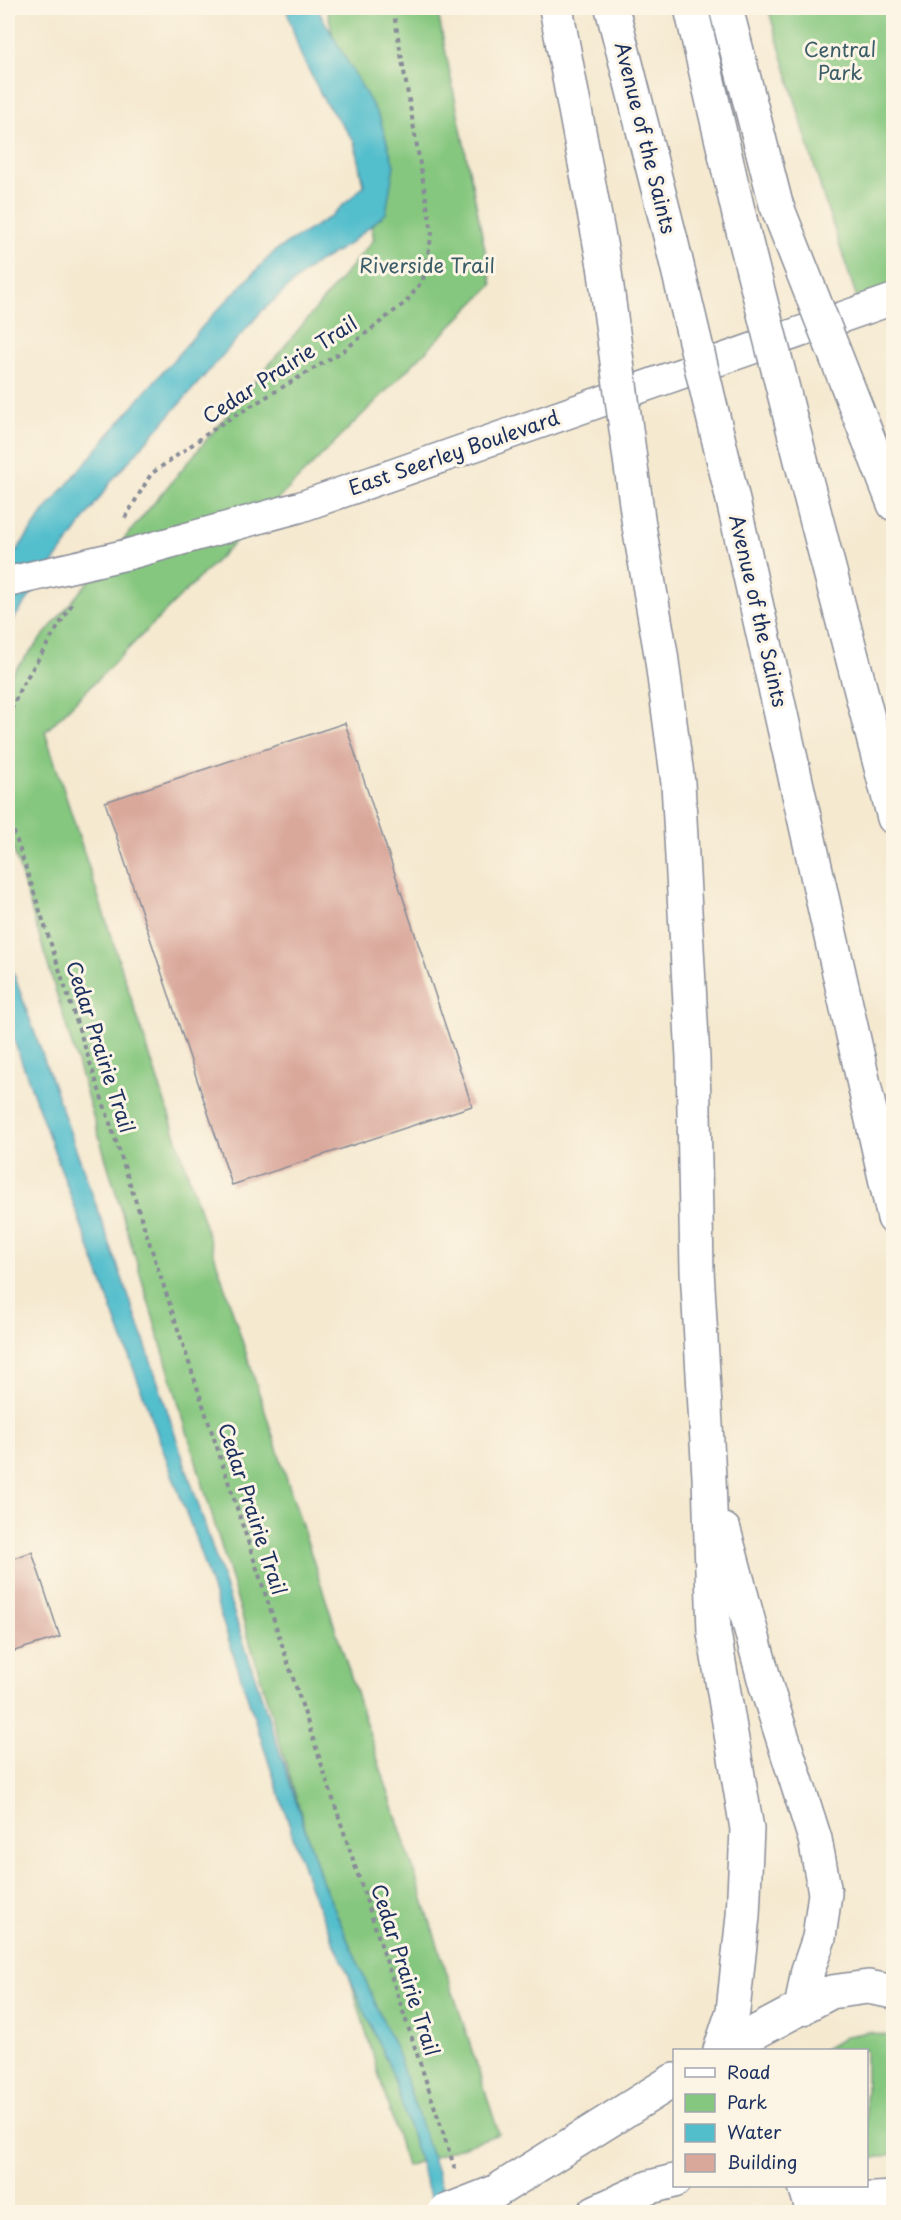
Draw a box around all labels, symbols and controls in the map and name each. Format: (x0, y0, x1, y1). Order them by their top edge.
park label: Central Park (804, 34, 876, 87)
street label: Avenue of the Saints (608, 39, 684, 237)
park label: Riverside Trail (359, 250, 495, 280)
street label: Cedar Prairie Trail (196, 308, 363, 431)
street label: East Seerley Boulevard (344, 402, 563, 502)
street label: Avenue of the Saints (722, 512, 796, 710)
street label: Cedar Prairie Trail (59, 957, 143, 1137)
street label: Cedar Prairie Trail (211, 1419, 295, 1599)
street label: Cedar Prairie Trail (364, 1880, 448, 2060)
legend (673, 2049, 868, 2187)
text: Road (727, 2058, 771, 2085)
text: Park (727, 2088, 767, 2115)
text: Water (727, 2118, 782, 2145)
text: Building (727, 2148, 797, 2175)

